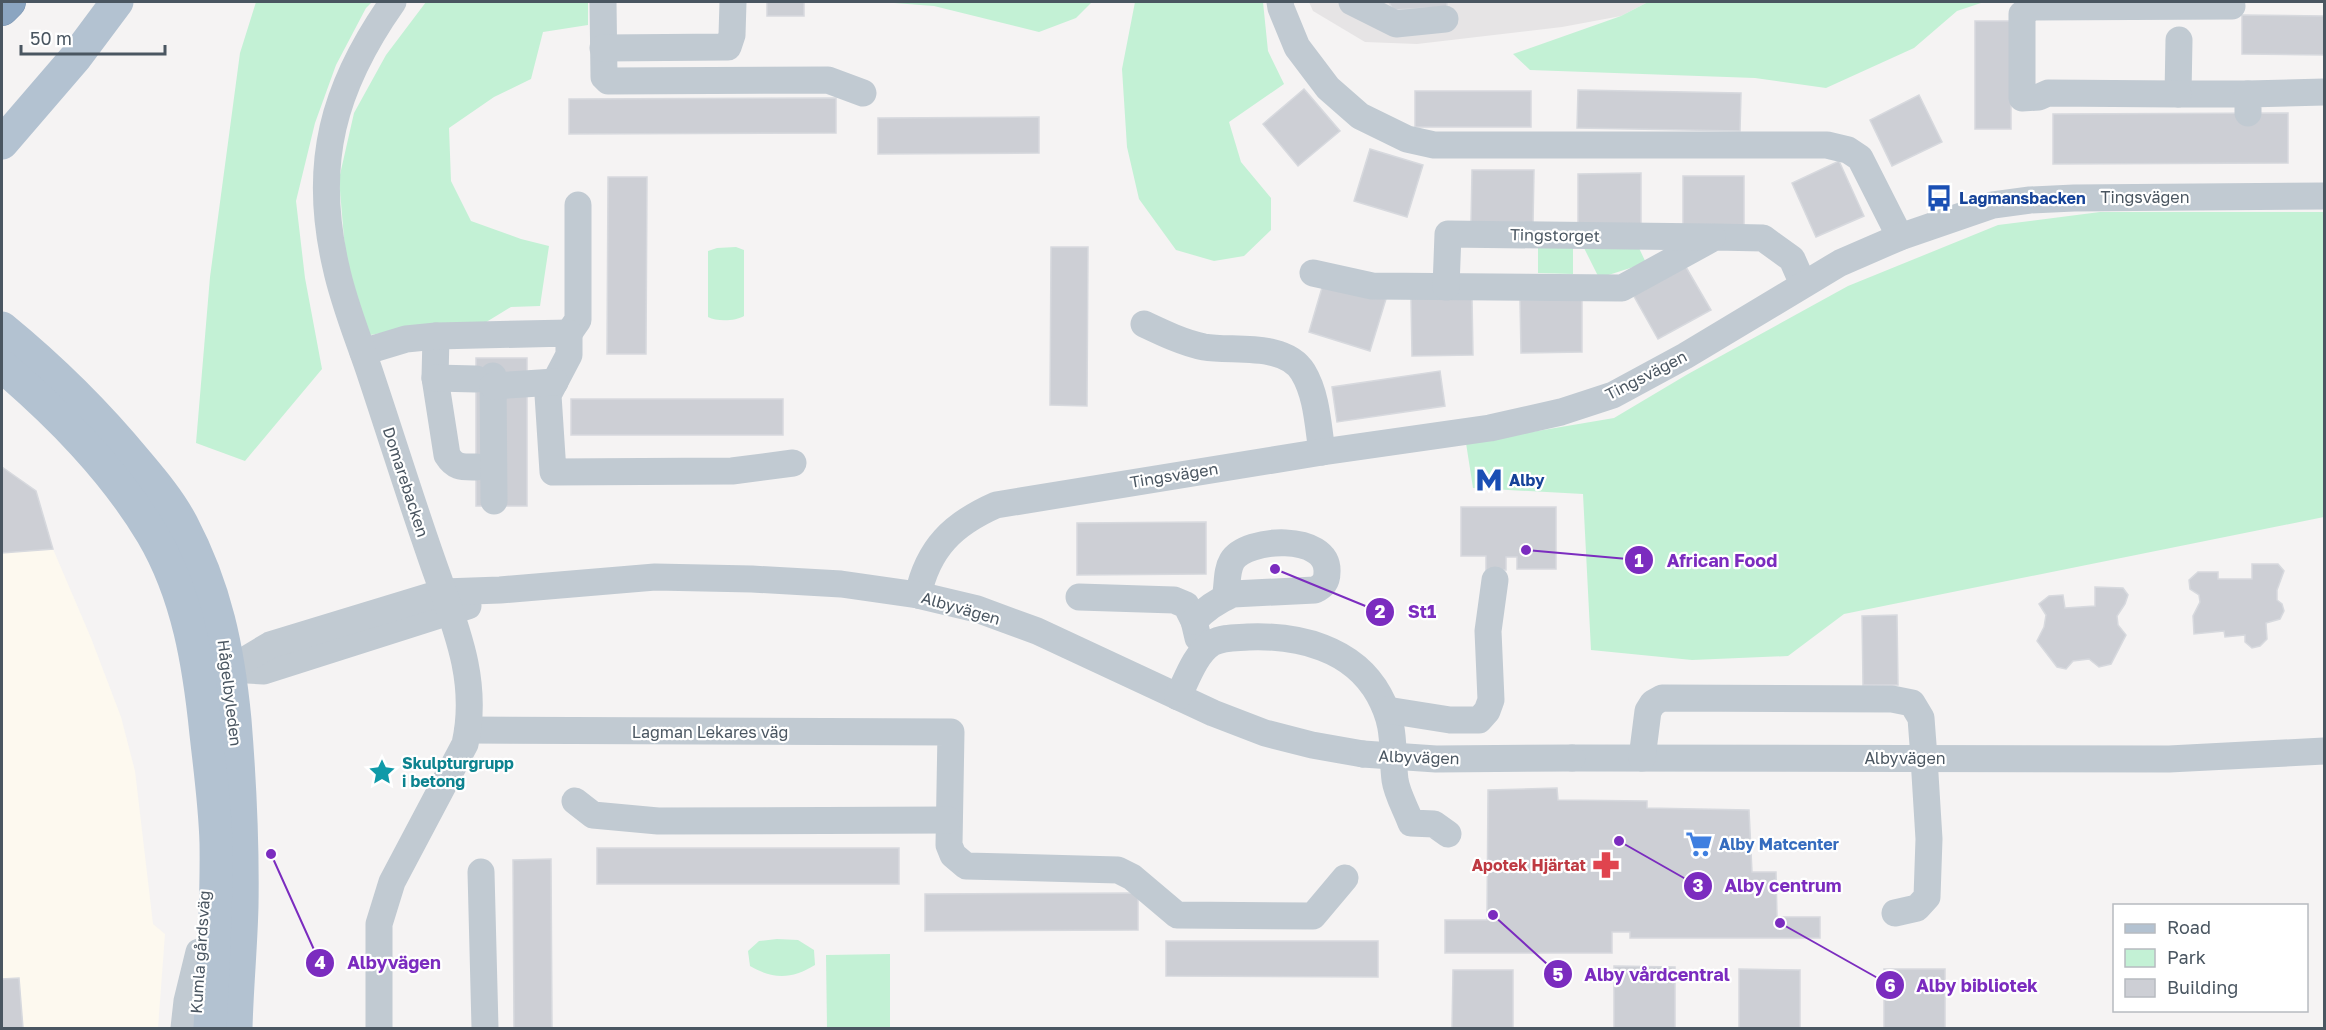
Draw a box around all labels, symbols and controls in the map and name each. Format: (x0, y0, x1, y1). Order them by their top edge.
scale bar (21, 18, 165, 56)
text: 50 m (30, 27, 72, 49)
bus stop icon: Lagmansbacken (1924, 183, 1954, 213)
street label: Tingsvägen (2100, 187, 2190, 207)
place label: Lagmansbacken (1959, 188, 2086, 208)
street label: Tingstorget (1510, 224, 1600, 246)
street label: Tingsvägen (1602, 346, 1690, 404)
street label: Domarebacken (379, 424, 433, 540)
street label: Tingsvägen (1128, 458, 1220, 492)
metro station icon: Alby (1474, 465, 1504, 495)
place label: Alby (1509, 470, 1545, 490)
callout: African Food (1624, 542, 1789, 578)
text: 1 (1634, 549, 1644, 571)
text: African Food (1667, 549, 1777, 571)
street label: Albyvägen (919, 587, 1003, 629)
callout: St1 (1365, 594, 1448, 630)
text: 2 (1375, 600, 1386, 622)
text: St1 (1408, 600, 1436, 622)
street label: Hågelbyleden (214, 639, 246, 747)
street label: Lagman Lekares väg (632, 722, 788, 742)
street label: Albyvägen (1378, 746, 1460, 768)
street label: Albyvägen (1864, 748, 1946, 768)
place label: Skulpturgrupp i betong (402, 753, 514, 791)
place icon: Skulpturgrupp i betong (367, 757, 397, 787)
supermarket icon: Alby Matcenter (1684, 829, 1714, 859)
place label: Alby Matcenter (1719, 834, 1839, 854)
pharmacy icon: Apotek Hjärtat (1591, 850, 1621, 880)
place label: Apotek Hjärtat (1472, 855, 1586, 875)
callout: Alby centrum (1683, 868, 1854, 904)
text: 3 (1693, 874, 1704, 896)
text: Alby centrum (1724, 874, 1842, 896)
street label: Kumla gårdsväg (186, 890, 214, 1014)
legend (2113, 904, 2308, 1012)
text: Road (2167, 916, 2211, 938)
callout: Albyvägen (305, 945, 452, 981)
text: Park (2167, 946, 2206, 968)
text: 4 (314, 951, 326, 973)
text: Albyvägen (347, 951, 441, 973)
callout: Alby vårdcentral (1543, 956, 1742, 992)
text: 5 (1553, 963, 1564, 985)
text: Alby vårdcentral (1584, 963, 1730, 985)
callout: Alby bibliotek (1875, 967, 2050, 1003)
text: 6 (1884, 974, 1896, 996)
text: Alby bibliotek (1916, 974, 2038, 996)
text: Building (2167, 976, 2238, 998)

